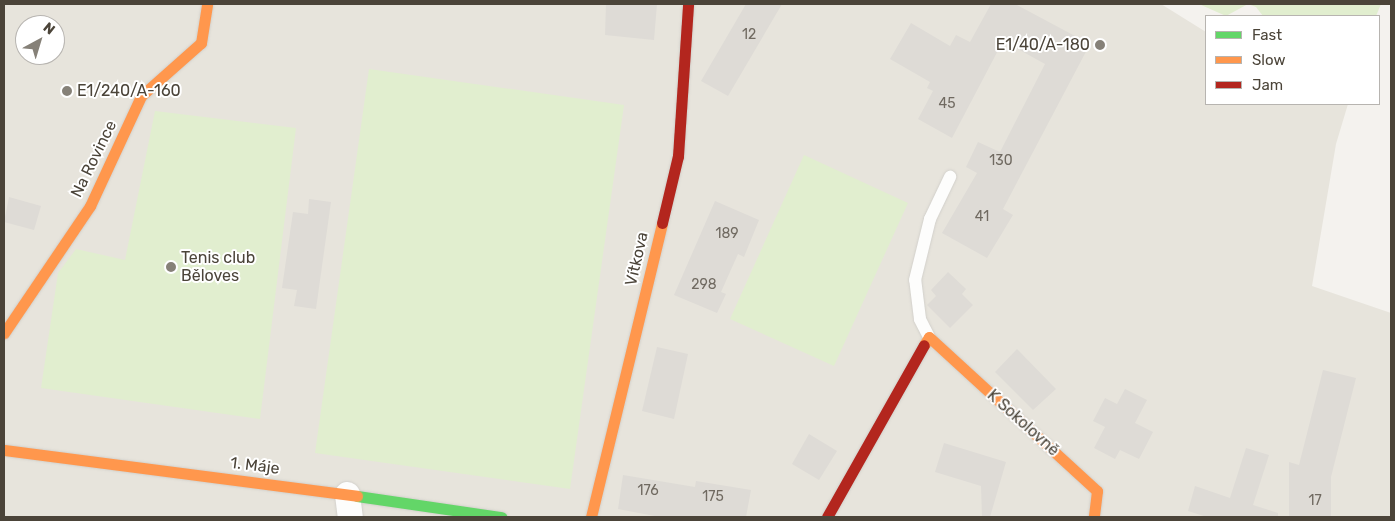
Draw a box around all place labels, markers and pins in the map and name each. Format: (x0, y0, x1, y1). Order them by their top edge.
place label: E1/40/A-180 (996, 35, 1090, 55)
marker: E1/40/A-180 (1094, 39, 1106, 51)
place label: E1/240/A-160 (77, 81, 181, 101)
marker: E1/240/A-160 (61, 85, 73, 97)
place label: Tenis club Běloves (181, 248, 255, 286)
marker: Tenis club Běloves (165, 261, 177, 273)

